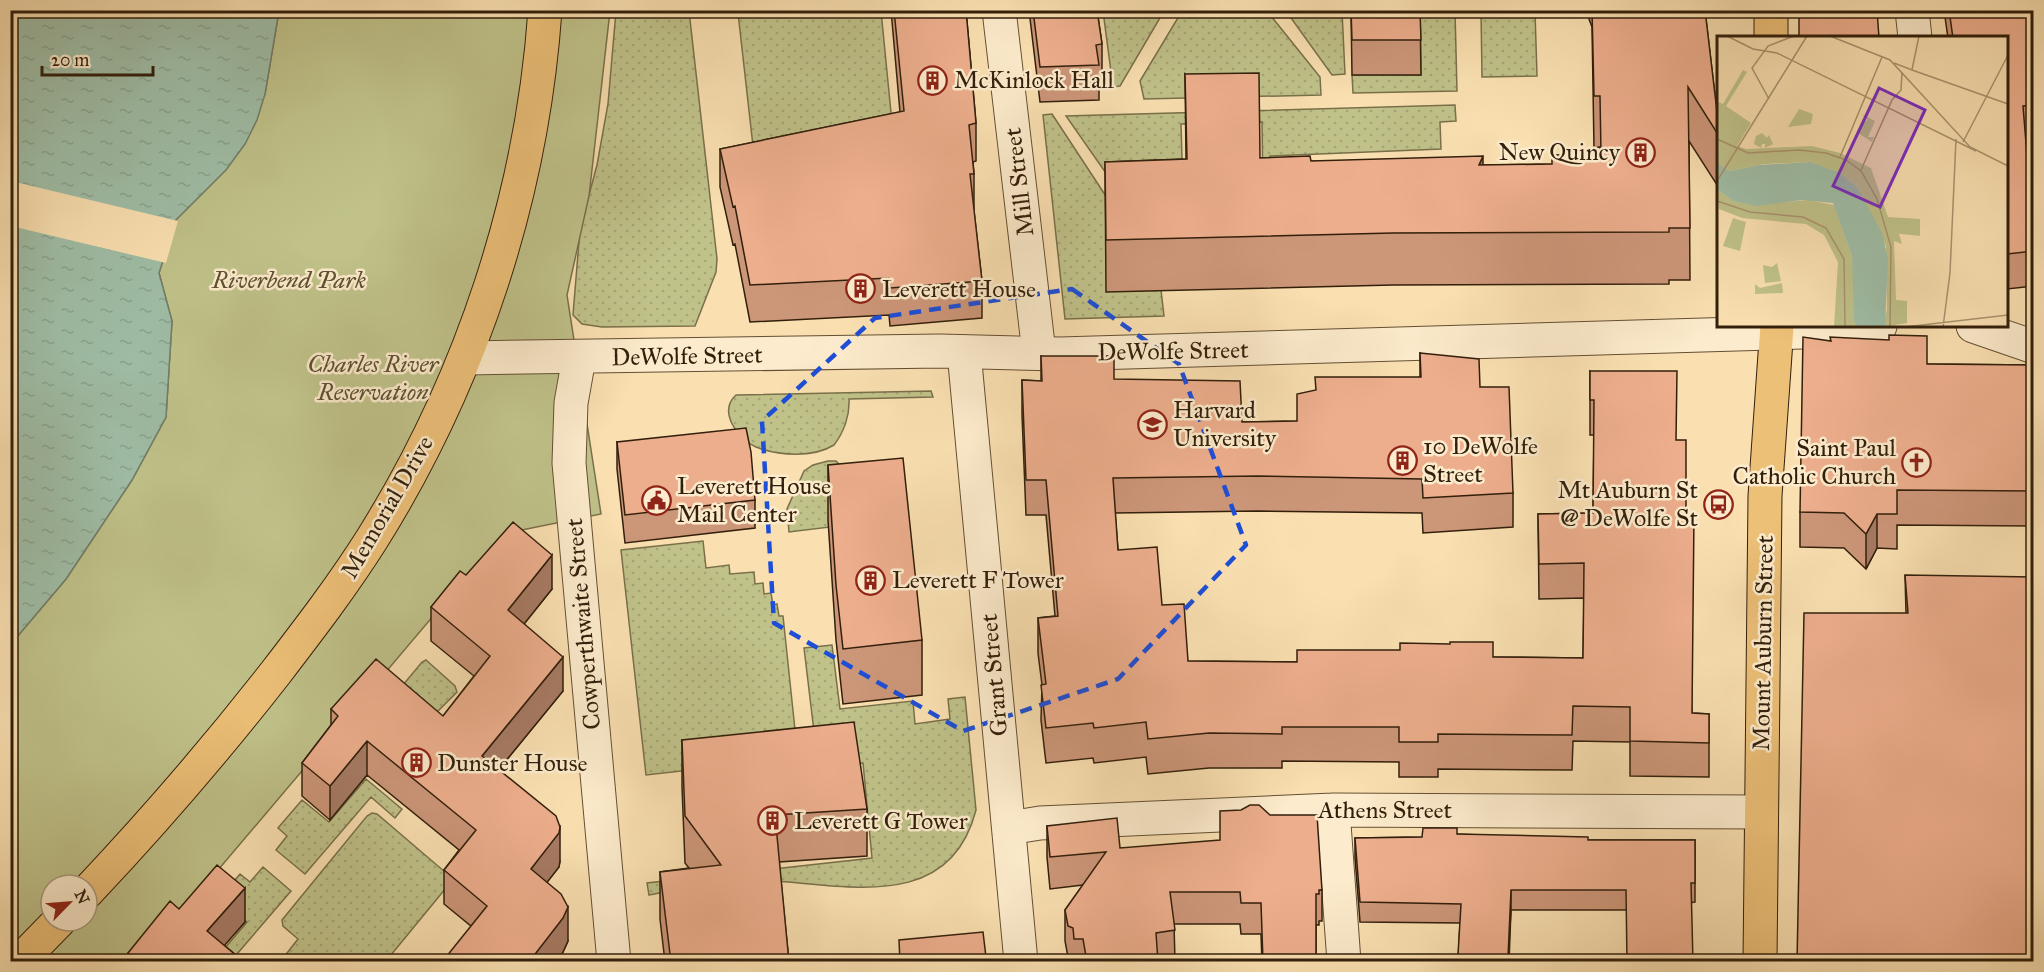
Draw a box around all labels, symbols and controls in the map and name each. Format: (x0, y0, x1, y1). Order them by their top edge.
inset map (1717, 36, 2008, 327)
scale bar (42, 39, 153, 77)
text: 20 m (51, 49, 89, 71)
building icon: McKinlock Hall (917, 64, 949, 96)
place label: McKinlock Hall (954, 65, 1115, 95)
street label: Mill Street (997, 126, 1041, 238)
building icon: New Quincy (1625, 136, 1657, 168)
place label: New Quincy (1498, 137, 1621, 167)
park label: Riverbend Park (211, 265, 366, 295)
building icon: Leverett House (845, 273, 877, 305)
place label: Leverett House (882, 274, 1036, 304)
street label: DeWolfe Street (1097, 335, 1249, 367)
street label: DeWolfe Street (611, 340, 763, 372)
park label: Charles River Reservation (307, 349, 440, 407)
place label: Harvard University (1173, 395, 1277, 453)
school or university icon: Harvard University (1136, 408, 1168, 440)
street label: Memorial Drive (334, 430, 440, 584)
place label: 10 DeWolfe Street (1423, 431, 1538, 489)
place label: Saint Paul Catholic Church (1733, 433, 1897, 491)
building icon: 10 DeWolfe Street (1386, 444, 1418, 476)
church icon: Saint Paul Catholic Church (1901, 446, 1933, 478)
place label: Leverett House Mail Center (677, 471, 831, 529)
place label: Mt Auburn St @ DeWolfe St (1557, 475, 1699, 533)
public building icon: Leverett House Mail Center (640, 484, 672, 516)
bus stop icon: Mt Auburn St @ DeWolfe St (1703, 488, 1735, 520)
street label: Cowperthwaite Street (559, 516, 607, 731)
street label: Mount Auburn Street (1746, 534, 1780, 751)
building icon: Leverett F Tower (855, 564, 887, 596)
place label: Leverett F Tower (892, 565, 1064, 595)
street label: Grant Street (974, 612, 1014, 738)
building icon: Dunster House (400, 747, 432, 779)
place label: Dunster House (437, 748, 587, 778)
street label: Athens Street (1317, 795, 1453, 825)
building icon: Leverett G Tower (757, 805, 789, 837)
place label: Leverett G Tower (794, 806, 968, 836)
north arrow (39, 873, 99, 933)
text: N (71, 887, 94, 907)

